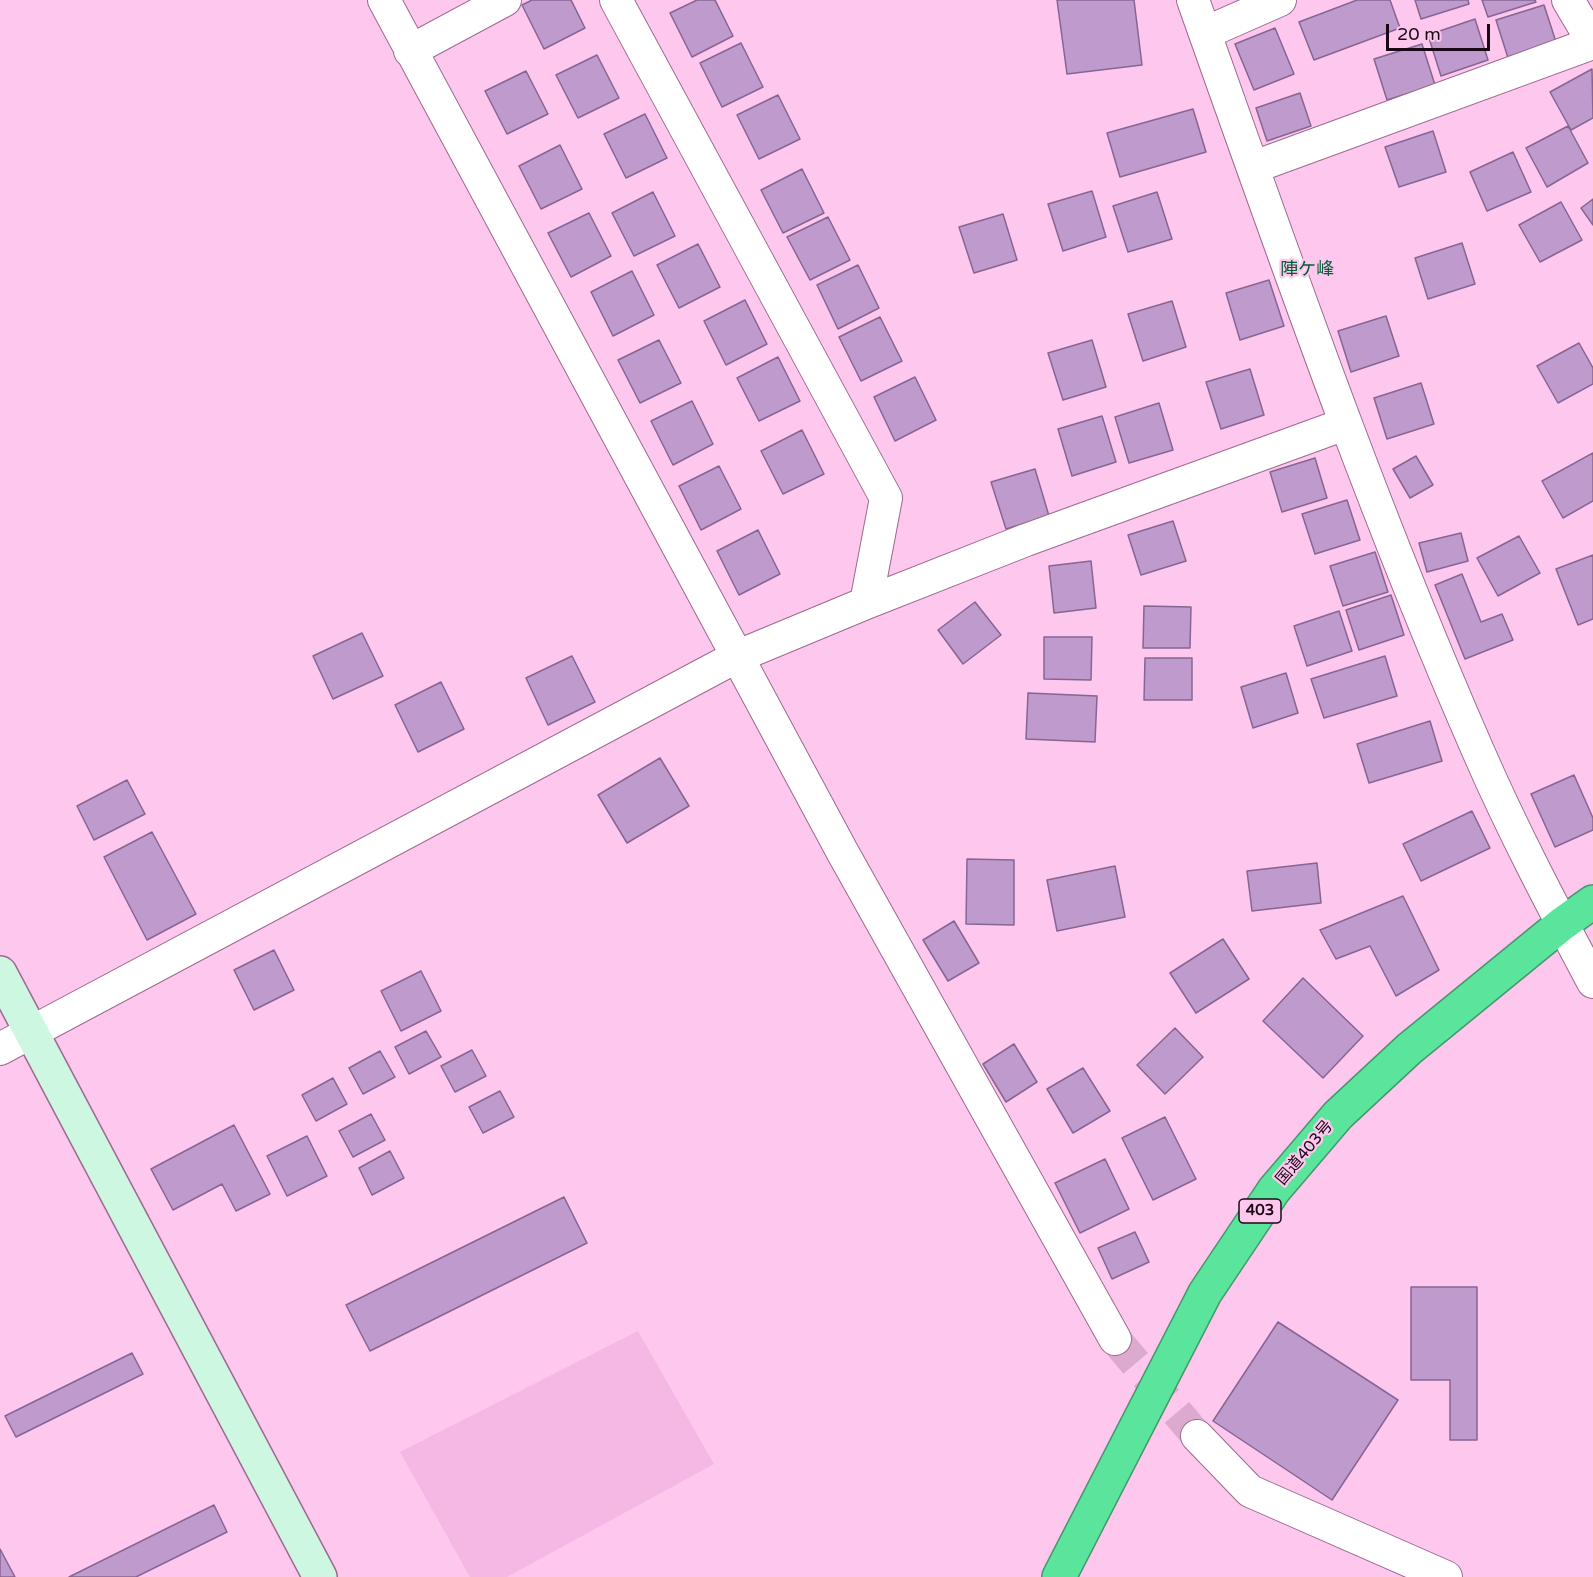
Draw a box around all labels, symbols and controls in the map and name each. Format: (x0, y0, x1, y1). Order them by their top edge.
scale bar (1389, 12, 1492, 50)
text: 20 m (1397, 23, 1441, 45)
district label: 陣ケ峰 (1280, 259, 1334, 281)
street label: 国道403号 (1273, 1117, 1337, 1189)
road number: 403 (1239, 1199, 1281, 1223)

